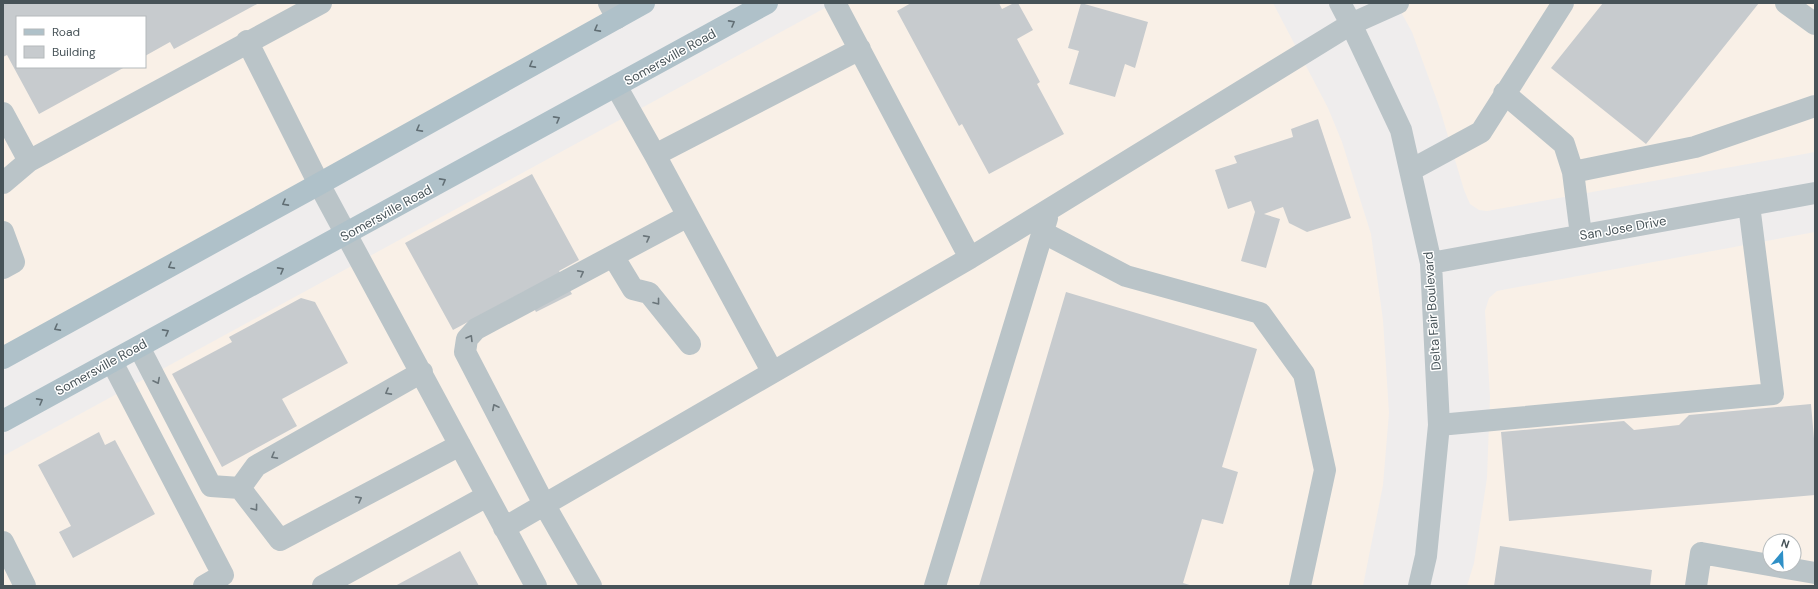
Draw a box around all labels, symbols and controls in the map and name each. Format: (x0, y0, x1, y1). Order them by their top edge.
legend (16, 16, 146, 68)
one-way arrow (728, 20, 735, 27)
text: Road (52, 24, 80, 40)
one-way arrow (594, 24, 601, 31)
street label: Somersville Road (621, 25, 719, 89)
text: Building (52, 44, 96, 60)
one-way arrow (529, 61, 536, 68)
one-way arrow (552, 116, 560, 124)
one-way arrow (416, 124, 423, 131)
one-way arrow (438, 179, 446, 186)
street label: Somersville Road (337, 181, 435, 245)
one-way arrow (282, 198, 289, 206)
street label: San Jose Drive (1578, 212, 1668, 244)
one-way arrow (643, 235, 650, 242)
street label: Delta Fair Boulevard (1419, 251, 1445, 371)
one-way arrow (168, 261, 175, 268)
one-way arrow (276, 267, 284, 274)
one-way arrow (577, 270, 584, 278)
one-way arrow (652, 298, 659, 305)
one-way arrow (54, 324, 61, 331)
one-way arrow (162, 329, 170, 336)
street label: Somersville Road (52, 335, 150, 399)
one-way arrow (465, 335, 472, 342)
one-way arrow (152, 377, 159, 385)
one-way arrow (384, 387, 392, 394)
one-way arrow (36, 398, 43, 405)
one-way arrow (492, 404, 499, 411)
one-way arrow (271, 451, 278, 458)
one-way arrow (355, 496, 362, 503)
one-way arrow (251, 504, 258, 511)
north arrow (1762, 533, 1802, 573)
text: N (1779, 536, 1791, 551)

